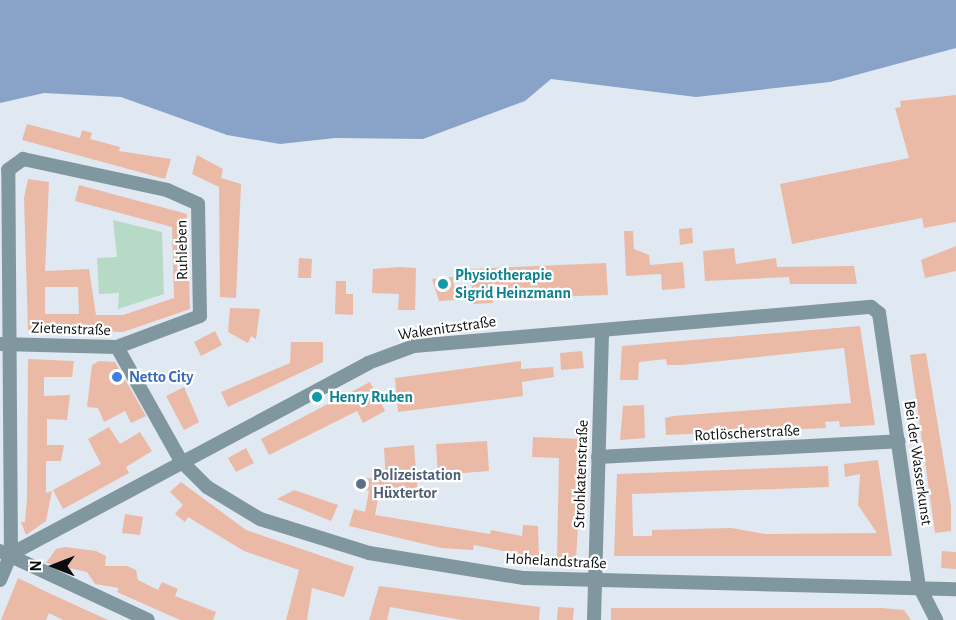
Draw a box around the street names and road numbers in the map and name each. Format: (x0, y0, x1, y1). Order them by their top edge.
street label: Ruhleben (172, 220, 192, 280)
street label: Wakenitzstraße (397, 312, 497, 344)
street label: Zietenstraße (31, 318, 111, 340)
street label: Bei der Wasserkunst (900, 399, 936, 527)
street label: Strohkatenstraße (570, 419, 592, 529)
street label: Rotlöscherstraße (694, 421, 800, 445)
street label: Hohelandstraße (505, 549, 607, 573)

